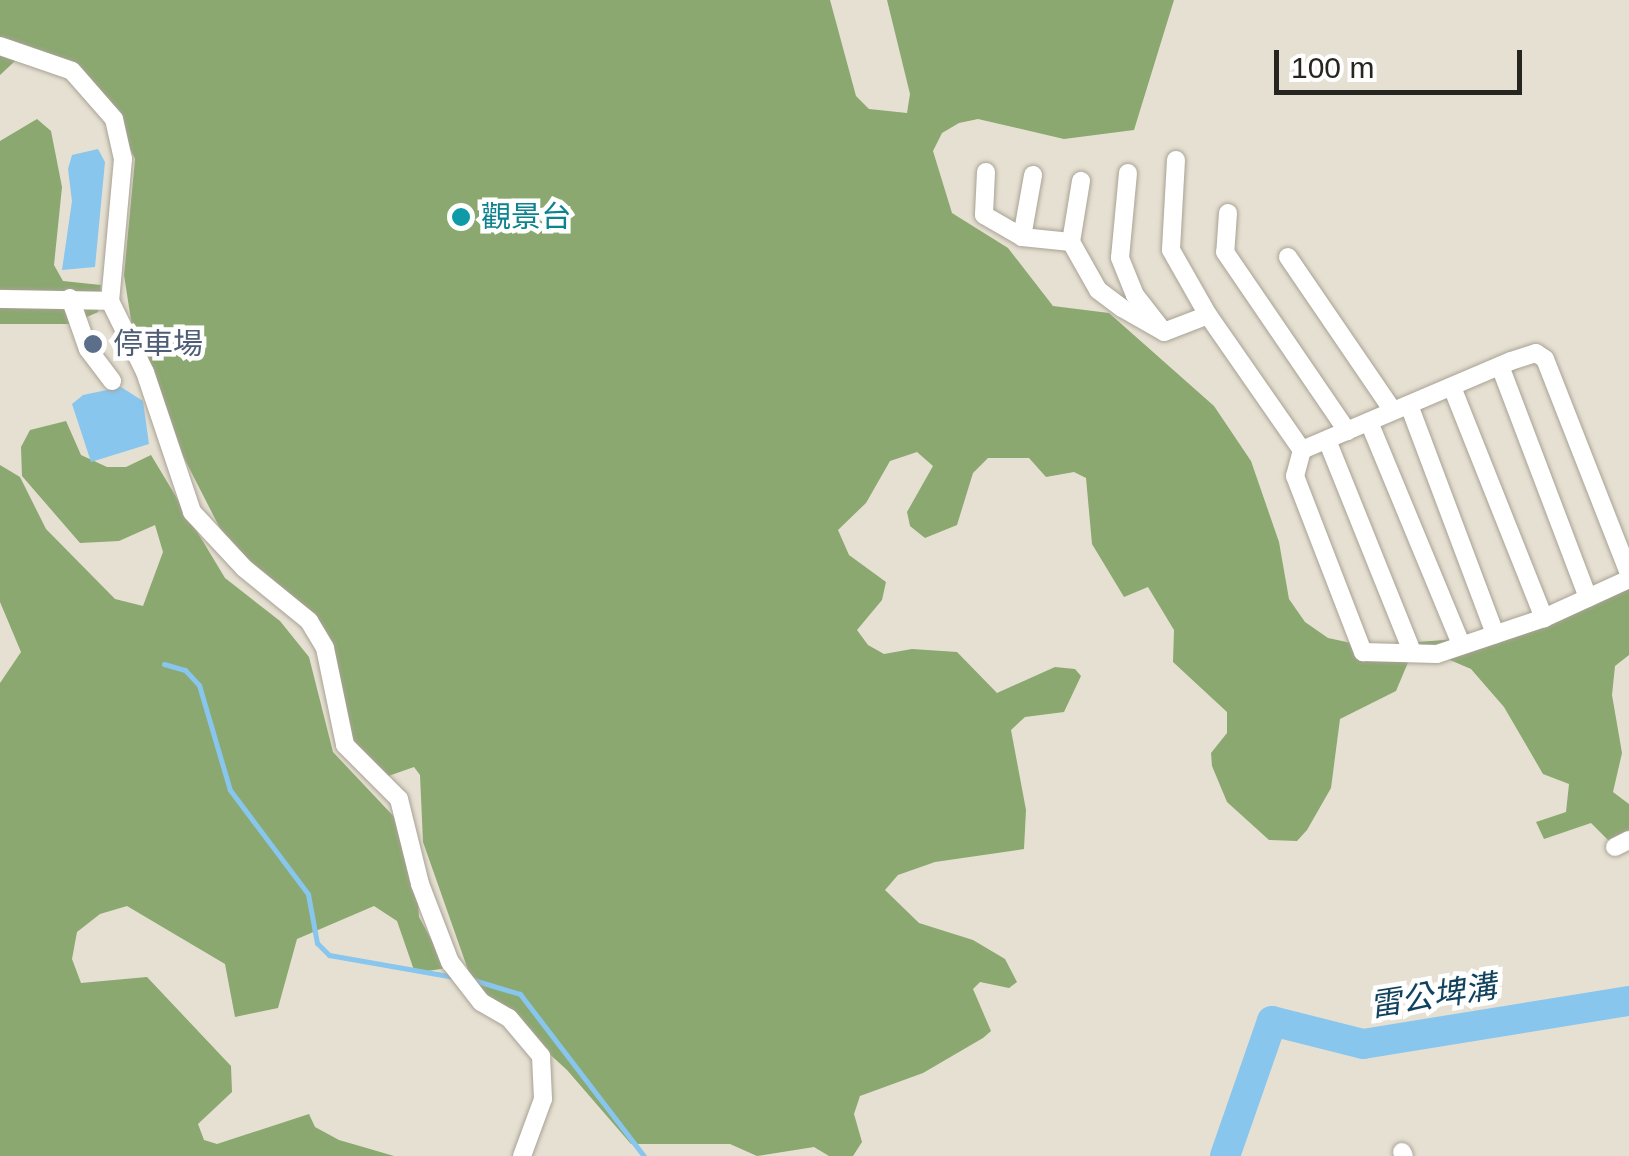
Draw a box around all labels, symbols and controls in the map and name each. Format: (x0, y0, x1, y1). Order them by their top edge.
scale bar (1279, 30, 1526, 92)
text: 100 m (1291, 51, 1374, 84)
place label: 觀景台 (481, 199, 571, 235)
marker: 觀景台 (450, 206, 472, 228)
place label: 停車場 (113, 326, 203, 362)
marker: 停車場 (82, 333, 104, 355)
water label: 雷公埤溝 (1367, 967, 1499, 1025)

